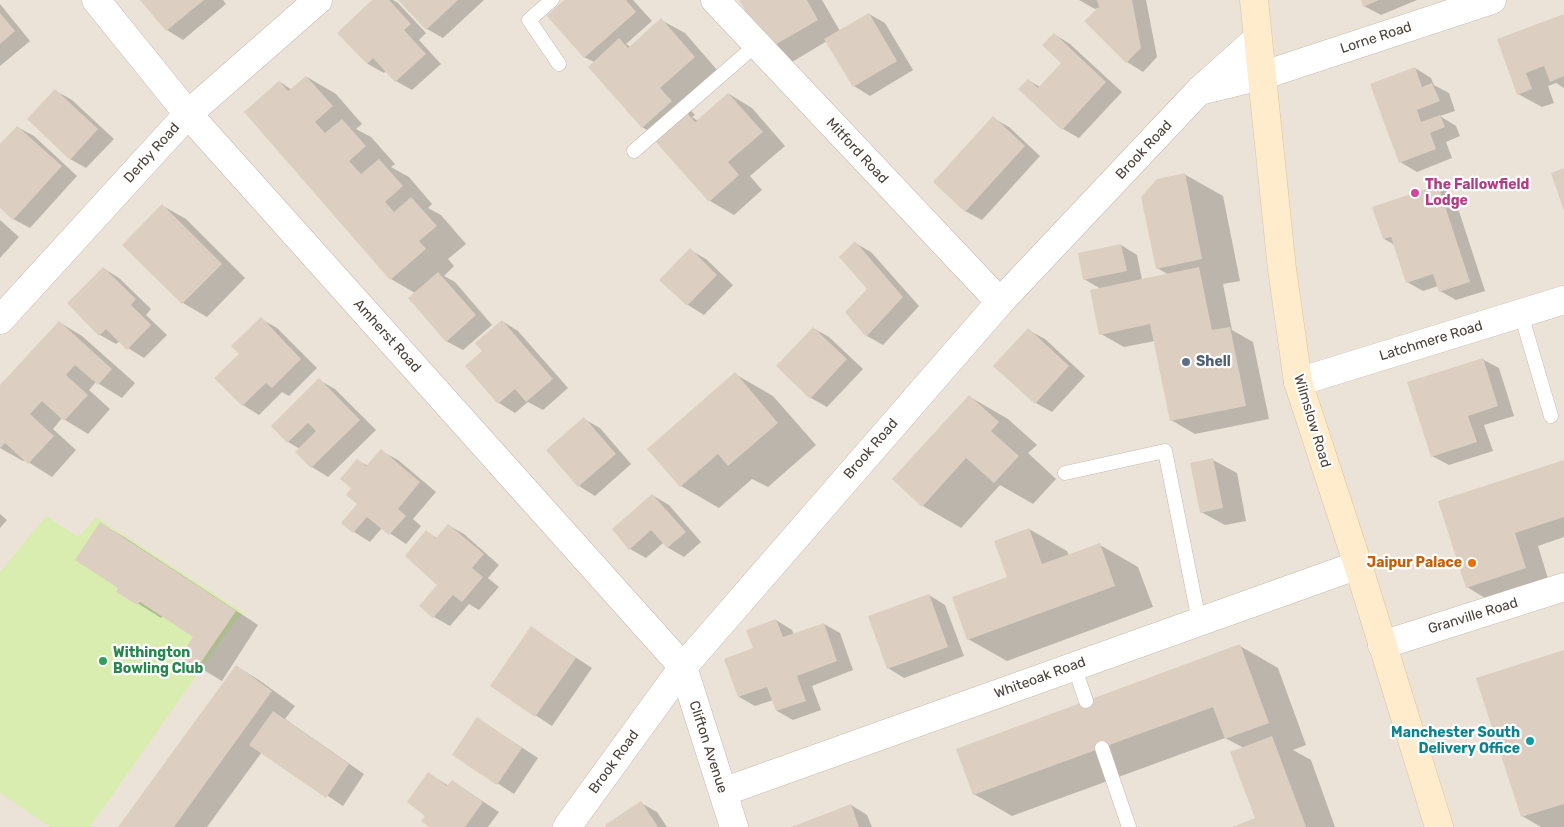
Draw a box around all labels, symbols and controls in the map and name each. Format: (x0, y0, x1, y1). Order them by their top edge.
street label: Lorne Road (1338, 19, 1414, 57)
street label: Mitford Road (822, 115, 892, 187)
street label: Brook Road (1112, 117, 1176, 183)
street label: Derby Road (121, 119, 183, 187)
place label: The Fallowfield Lodge (1425, 177, 1529, 210)
marker: The Fallowfield Lodge (1409, 187, 1421, 199)
street label: Amherst Road (350, 296, 424, 376)
street label: Latchmere Road (1377, 317, 1485, 365)
place label: Shell (1196, 354, 1231, 370)
marker: Shell (1180, 356, 1192, 368)
street label: Wilmslow Road (1290, 372, 1334, 470)
street label: Brook Road (840, 415, 902, 483)
place label: Jaipur Palace (1367, 555, 1462, 571)
marker: Jaipur Palace (1466, 557, 1478, 569)
street label: Granville Road (1426, 594, 1520, 638)
place label: Withington Bowling Club (113, 645, 203, 678)
street label: Whiteoak Road (992, 654, 1088, 702)
marker: Withington Bowling Club (97, 655, 109, 667)
street label: Clifton Avenue (685, 699, 731, 795)
place label: Manchester South Delivery Office (1391, 725, 1520, 758)
street label: Brook Road (585, 727, 643, 797)
marker: Manchester South Delivery Office (1524, 735, 1536, 747)

